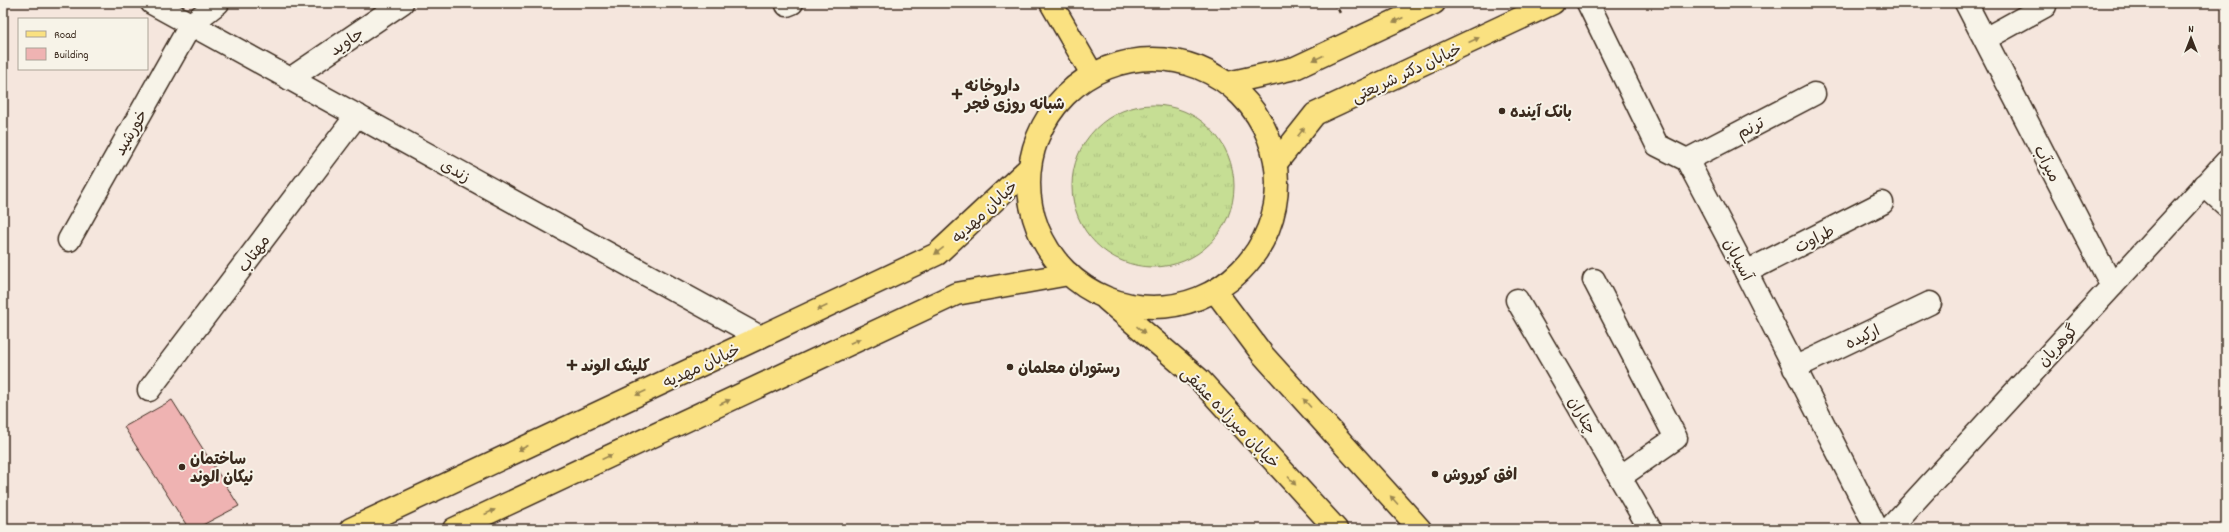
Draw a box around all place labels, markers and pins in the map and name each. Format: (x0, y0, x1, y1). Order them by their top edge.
place label: داروخانه شبانه روزی فجر (963, 76, 1065, 117)
marker: داروخانه شبانه روزی فجر (952, 89, 962, 99)
place label: بانک آینده (1510, 102, 1572, 125)
marker: بانک آینده (1497, 106, 1507, 116)
place label: کلینک الوند (581, 356, 650, 379)
place label: رستوران معلمان (1018, 358, 1120, 381)
marker: کلینک الوند (566, 359, 578, 371)
marker: رستوران معلمان (1005, 362, 1015, 372)
place label: ساختمان نیکان الوند (190, 449, 253, 490)
marker: ساختمان نیکان الوند (177, 462, 187, 472)
place label: افق کوروش (1443, 465, 1517, 488)
marker: افق کوروش (1430, 469, 1440, 479)

